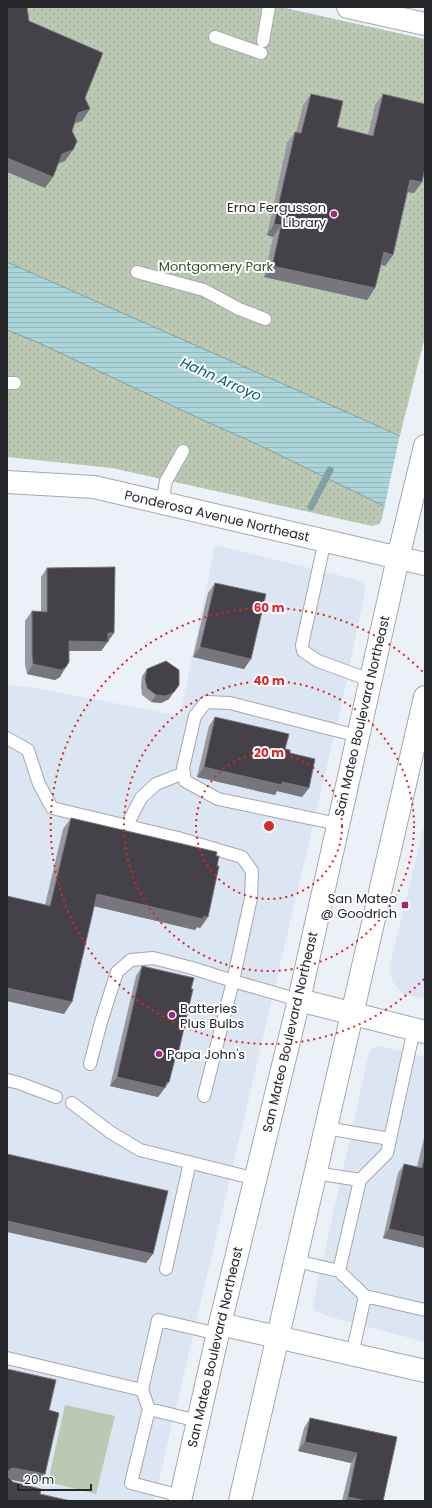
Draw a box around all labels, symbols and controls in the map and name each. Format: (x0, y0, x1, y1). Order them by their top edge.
place label: Erna Fergusson Library (227, 198, 327, 232)
marker: Erna Fergusson Library (329, 209, 339, 219)
park label: Montgomery Park (159, 257, 274, 276)
water label: Hahn Arroyo (177, 352, 265, 406)
street label: Ponderosa Avenue Northeast (123, 485, 312, 547)
text: 60 m (254, 599, 285, 616)
street label: San Mateo Boulevard Northeast (330, 613, 394, 818)
text: 40 m (253, 672, 285, 689)
text: 20 m (254, 744, 284, 761)
centre of rings (262, 819, 276, 833)
place label: San Mateo @ Goodrich (321, 889, 397, 923)
marker: San Mateo @ Goodrich (400, 900, 410, 910)
street label: San Mateo Boulevard Northeast (258, 929, 322, 1134)
place label: Batteries Plus Bulbs (180, 999, 245, 1033)
marker: Batteries Plus Bulbs (167, 1010, 177, 1020)
place label: Papa John's (167, 1045, 245, 1064)
marker: Papa John's (154, 1049, 164, 1059)
street label: San Mateo Boulevard Northeast (183, 1244, 247, 1449)
scale bar (18, 1466, 91, 1492)
text: 20 m (24, 1471, 54, 1488)

